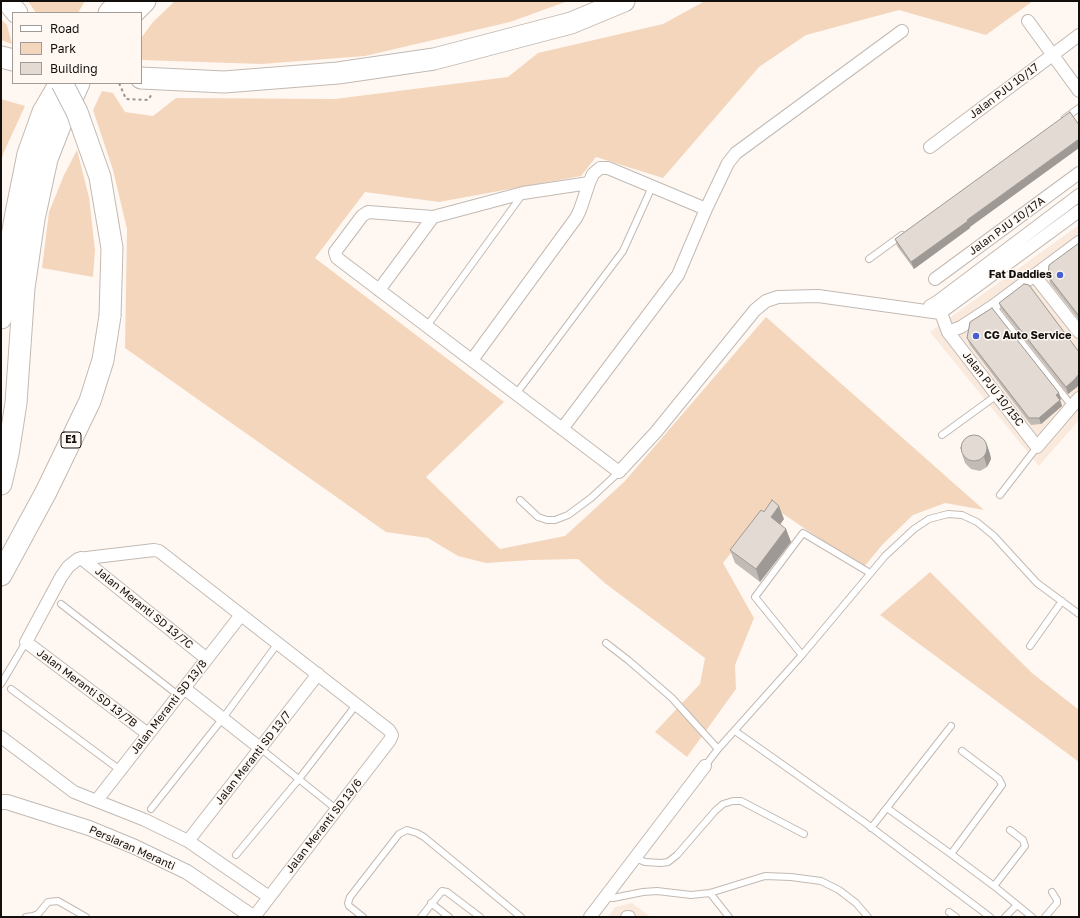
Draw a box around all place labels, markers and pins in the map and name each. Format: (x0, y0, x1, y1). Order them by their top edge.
place label: Fat Daddies (989, 268, 1052, 282)
marker: Fat Daddies (1055, 270, 1065, 280)
place label: CG Auto Service (984, 329, 1071, 343)
marker: CG Auto Service (971, 331, 981, 341)

